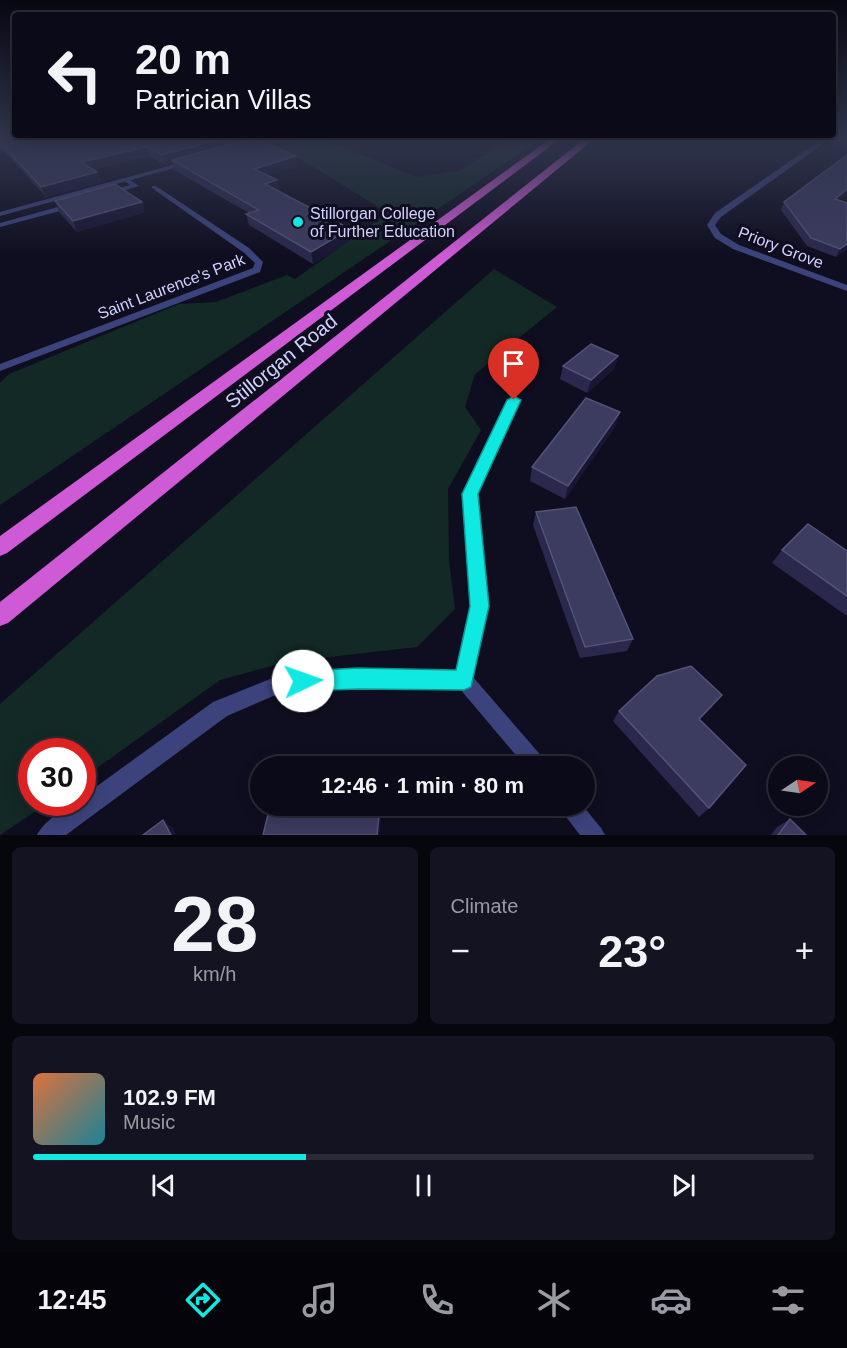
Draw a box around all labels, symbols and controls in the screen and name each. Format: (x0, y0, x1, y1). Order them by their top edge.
icon: left (36, 36, 114, 114)
text: 20 m (135, 36, 231, 83)
text: Patrician Villas (135, 85, 312, 115)
place label: Stillorgan College of Further Education (310, 205, 455, 240)
marker: Stillorgan College of Further Education (291, 215, 305, 229)
street label: Priory Grove (736, 223, 826, 272)
street label: Saint Laurence's Park (95, 250, 248, 322)
street label: Stillorgan Road (221, 309, 341, 413)
pin (488, 338, 539, 400)
icon: arrive (497, 347, 530, 380)
position arrow (271, 649, 335, 713)
speed limit sign: 30 (18, 738, 96, 816)
north arrow (768, 756, 828, 816)
map controls (768, 756, 828, 816)
text: 12:46 · 1 min · 80 m (321, 773, 524, 798)
text: 28 (171, 880, 258, 968)
text: Climate (451, 895, 518, 917)
text: 23° (598, 926, 666, 977)
text: − (451, 932, 470, 969)
text: + (795, 932, 814, 969)
text: km/h (193, 963, 236, 985)
text: 102.9 FM (123, 1085, 216, 1110)
text: Music (123, 1111, 175, 1133)
icon: previous (147, 1169, 180, 1202)
icon: pause (407, 1169, 440, 1202)
icon: next (667, 1169, 700, 1202)
icon: directions (182, 1279, 224, 1321)
icon: music (299, 1279, 341, 1321)
icon: phone (416, 1279, 458, 1321)
icon: climate (533, 1279, 575, 1321)
icon: car (650, 1279, 692, 1321)
icon: filters (767, 1279, 809, 1321)
text: 12:45 (38, 1285, 107, 1315)

